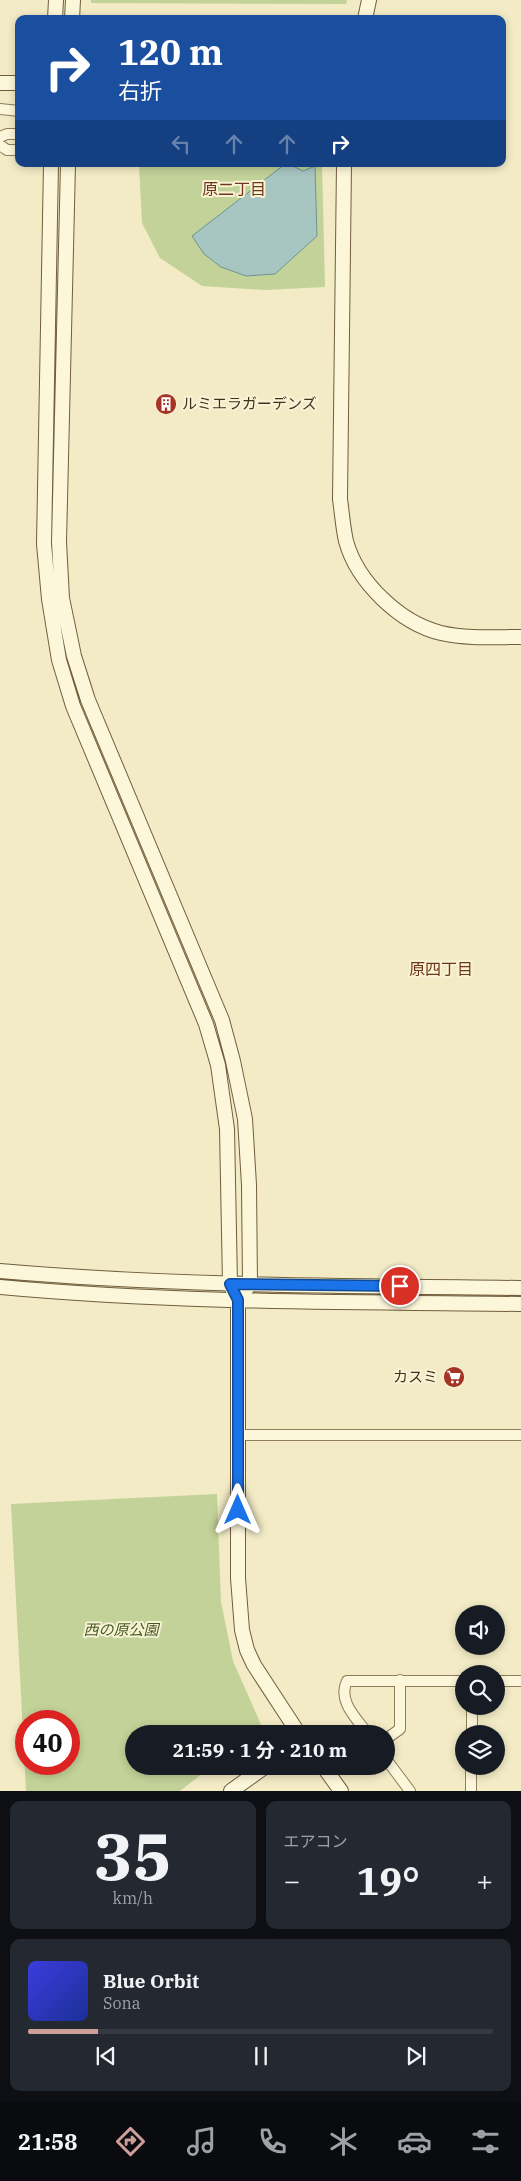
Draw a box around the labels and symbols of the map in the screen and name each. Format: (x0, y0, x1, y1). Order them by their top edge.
district label: 原二丁目 (202, 179, 266, 199)
building icon: ルミエラガーデンズ (154, 392, 178, 416)
place label: ルミエラガーデンズ (182, 394, 317, 413)
district label: 原四丁目 (409, 959, 473, 979)
pin (379, 1265, 421, 1307)
supermarket icon: カスミ (442, 1365, 466, 1389)
place label: カスミ (393, 1367, 438, 1386)
position arrow (211, 1483, 263, 1535)
park label: 西の原公園 (83, 1620, 160, 1639)
speed limit sign: 40 (15, 1710, 80, 1775)

